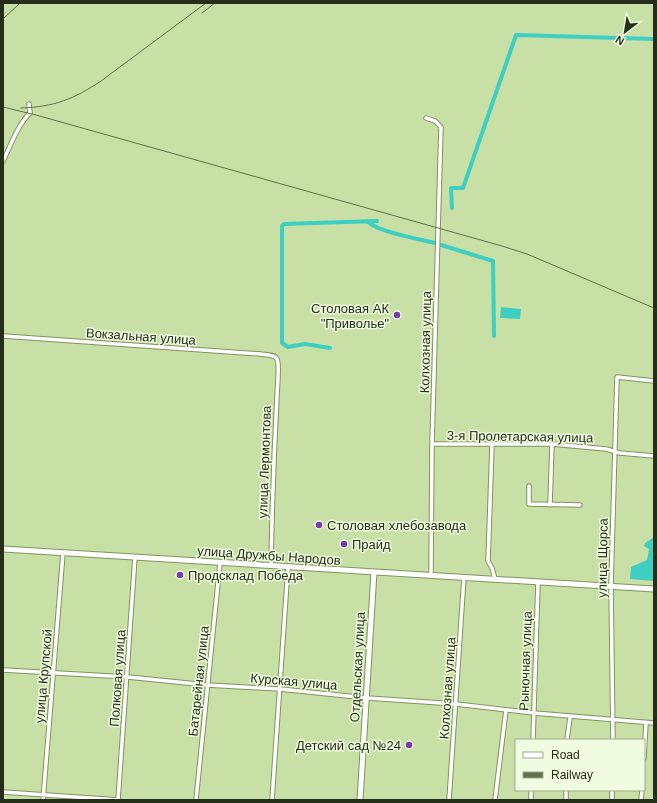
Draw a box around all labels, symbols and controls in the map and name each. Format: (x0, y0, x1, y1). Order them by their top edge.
north arrow (605, 12, 645, 52)
text: N (613, 33, 626, 48)
street label: Колхозная улица (417, 290, 434, 393)
place label: Столовая АК "Приволье" (311, 301, 389, 331)
marker: Столовая АК "Приволье" (392, 310, 402, 320)
street label: Вокзальная улица (86, 325, 197, 348)
street label: улица Лермонтова (255, 405, 274, 519)
street label: 3-я Пролетарская улица (447, 428, 594, 445)
street label: улица Щорса (594, 517, 611, 598)
place label: Столовая хлебозавода (327, 518, 467, 533)
marker: Столовая хлебозавода (314, 520, 324, 530)
place label: Прайд (352, 537, 391, 552)
marker: Прайд (339, 539, 349, 549)
street label: улица Дружбы Народов (197, 543, 341, 568)
place label: Продсклад Победа (188, 568, 304, 583)
marker: Продсклад Победа (175, 570, 185, 580)
street label: Рыночная улица (516, 610, 535, 711)
street label: Отдельская улица (347, 611, 368, 723)
street label: Батарейная улица (185, 624, 212, 737)
street label: улица Крупской (32, 628, 55, 724)
street label: Полковая улица (107, 628, 128, 727)
street label: Колхозная улица (436, 636, 459, 740)
street label: Курская улица (250, 670, 339, 693)
place label: Детский сад №24 (296, 738, 401, 753)
legend (515, 739, 645, 791)
marker: Детский сад №24 (404, 740, 414, 750)
text: Road (551, 748, 580, 762)
text: Railway (551, 768, 593, 782)

